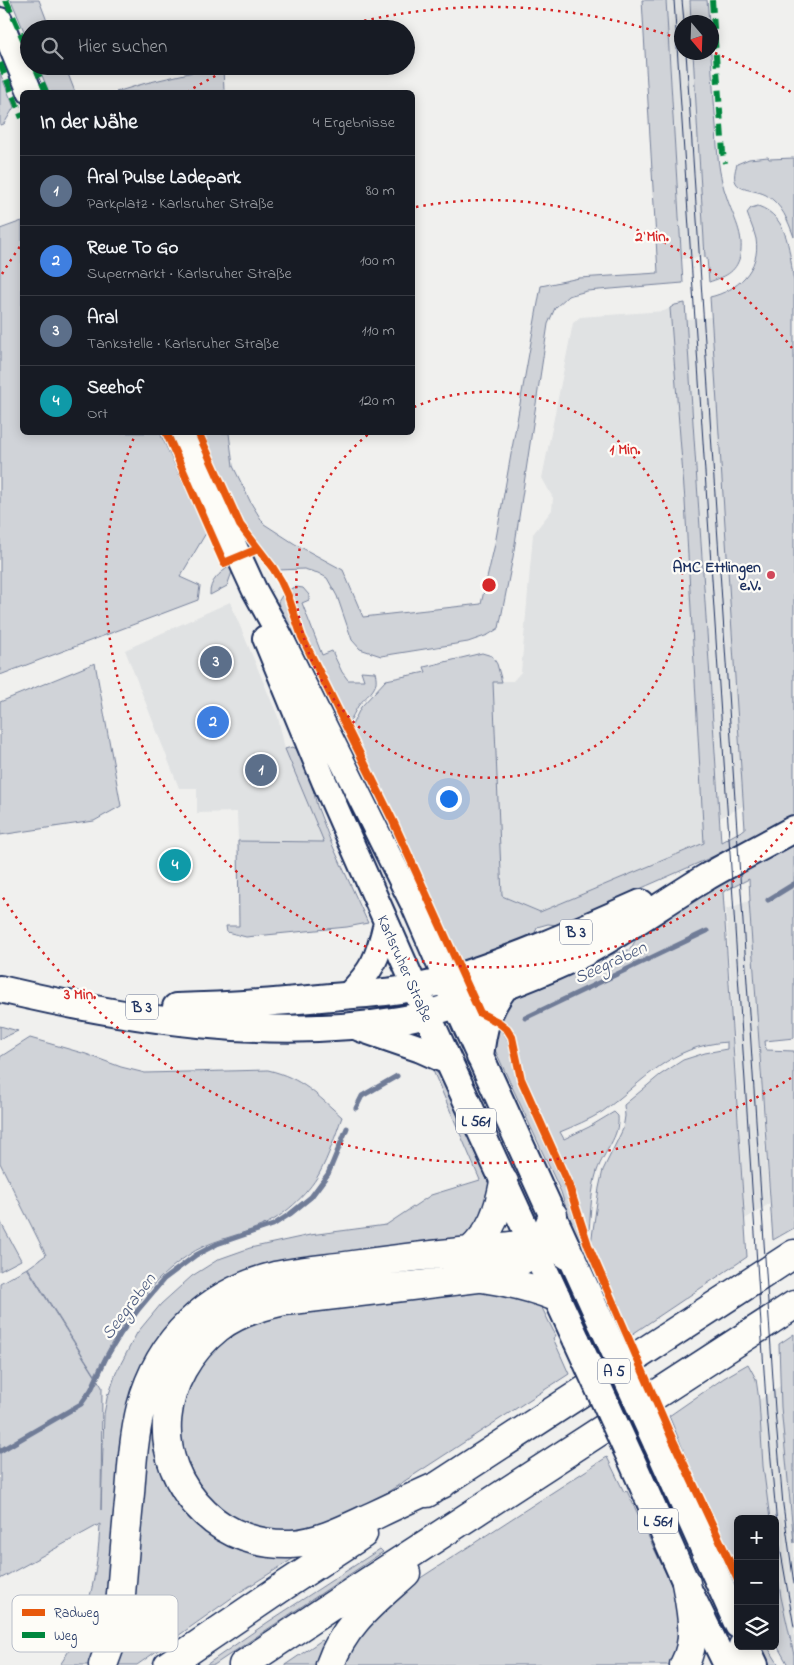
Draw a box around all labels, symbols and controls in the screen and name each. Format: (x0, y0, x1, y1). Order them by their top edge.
north arrow (674, 15, 719, 60)
search box (20, 20, 415, 75)
icon: search (38, 34, 66, 62)
text: Hier suchen (78, 34, 167, 61)
text: In der Nähe (40, 108, 138, 138)
text: 4 Ergebnisse (313, 111, 395, 135)
text: Aral Pulse Ladepark (87, 165, 241, 192)
text: 1 (53, 179, 59, 203)
text: 80 m (366, 179, 395, 203)
text: Parkplatz · Karlsruher Straße (87, 192, 274, 216)
text: 2 Min. (634, 226, 669, 248)
text: Rewe To Go (87, 235, 178, 262)
text: 2 (52, 249, 60, 273)
text: 100 m (360, 249, 395, 273)
text: Supermarkt · Karlsruher Straße (87, 262, 292, 286)
text: Aral (87, 305, 118, 332)
text: 3 (53, 319, 59, 343)
text: 110 m (361, 319, 395, 343)
text: Tankstelle · Karlsruher Straße (87, 332, 279, 356)
text: Seehof (87, 375, 144, 402)
text: 4 (53, 389, 59, 413)
text: 120 m (359, 389, 395, 413)
text: Ort (87, 402, 108, 426)
text: 1 Min. (610, 439, 640, 461)
place label: AMC Ettlingen e.V. (672, 556, 762, 598)
marker: AMC Ettlingen e.V. (765, 569, 777, 581)
centre of rings (480, 576, 498, 594)
pin: 3 (200, 643, 232, 681)
pin: 2 (197, 703, 229, 741)
pin: 1 (245, 751, 277, 789)
your location (436, 786, 462, 812)
pin: 4 (159, 846, 191, 884)
street label: Karlsruher Straße (370, 912, 439, 1027)
road number: B 3 (560, 920, 592, 944)
water label: Seegraben (570, 935, 652, 992)
text: 3 Min. (63, 984, 96, 1006)
road number: B 3 (126, 994, 158, 1020)
road number: L 561 (456, 1108, 496, 1134)
water label: Seegraben (96, 1268, 164, 1346)
road number: A 5 (598, 1358, 630, 1384)
road number: L 561 (638, 1508, 678, 1534)
map controls (734, 1515, 779, 1650)
button: + (734, 1515, 779, 1560)
button: − (734, 1560, 779, 1605)
legend (12, 1595, 178, 1652)
text: Radweg (54, 1603, 99, 1625)
button: layers (734, 1605, 779, 1650)
text: Weg (54, 1626, 77, 1648)

